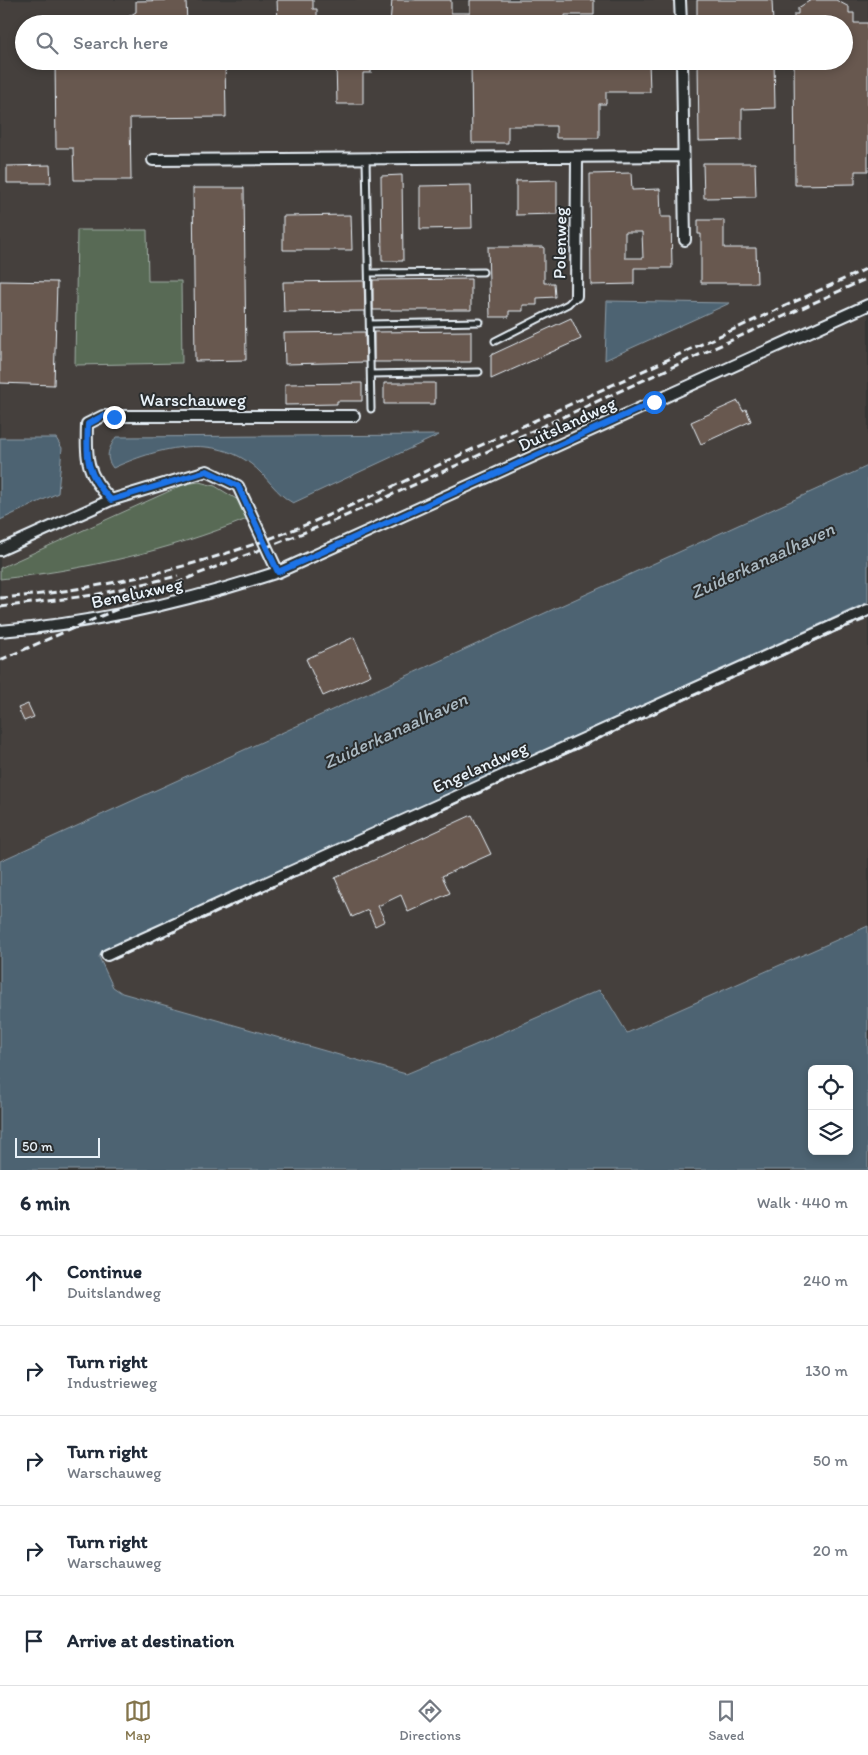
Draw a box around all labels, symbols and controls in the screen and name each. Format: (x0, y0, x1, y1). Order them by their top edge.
search box (15, 15, 853, 70)
icon: search (33, 29, 61, 57)
text: Search here (73, 31, 168, 54)
street label: Polenweg (548, 206, 572, 279)
street label: Warschauweg (140, 389, 247, 411)
street label: Duitslandweg (515, 391, 620, 456)
route start (643, 391, 666, 414)
route end (103, 406, 126, 429)
water label: Zuiderkanaalhaven (687, 517, 839, 604)
street label: Beneluxweg (89, 572, 186, 613)
water label: Zuiderkanaalhaven (320, 687, 472, 774)
street label: Engelandweg (429, 736, 532, 798)
map controls (808, 1065, 853, 1155)
button: locate (808, 1065, 853, 1110)
button: layers (808, 1110, 853, 1155)
scale bar (15, 1135, 100, 1158)
text: 50 m (22, 1138, 53, 1155)
text: 6 min (20, 1190, 70, 1215)
text: Walk · 440 m (757, 1193, 848, 1212)
text: Continue (67, 1260, 142, 1283)
icon: ahead (20, 1267, 48, 1295)
text: 240 m (803, 1271, 848, 1290)
text: Duitslandweg (67, 1283, 161, 1302)
text: Turn right (67, 1350, 148, 1373)
icon: right (20, 1357, 48, 1385)
text: 130 m (805, 1361, 848, 1380)
text: Industrieweg (67, 1373, 157, 1392)
text: Turn right (67, 1440, 148, 1463)
icon: right (20, 1447, 48, 1475)
text: 50 m (813, 1451, 848, 1470)
text: Warschauweg (67, 1463, 162, 1482)
text: Turn right (67, 1530, 148, 1553)
icon: right (20, 1537, 48, 1565)
text: 20 m (813, 1541, 848, 1560)
text: Warschauweg (67, 1553, 162, 1572)
icon: arrive (20, 1627, 48, 1655)
text: Arrive at destination (67, 1629, 234, 1652)
tab: Map (124, 1697, 152, 1744)
tab: Directions (399, 1697, 461, 1744)
tab: Saved (708, 1697, 744, 1744)

